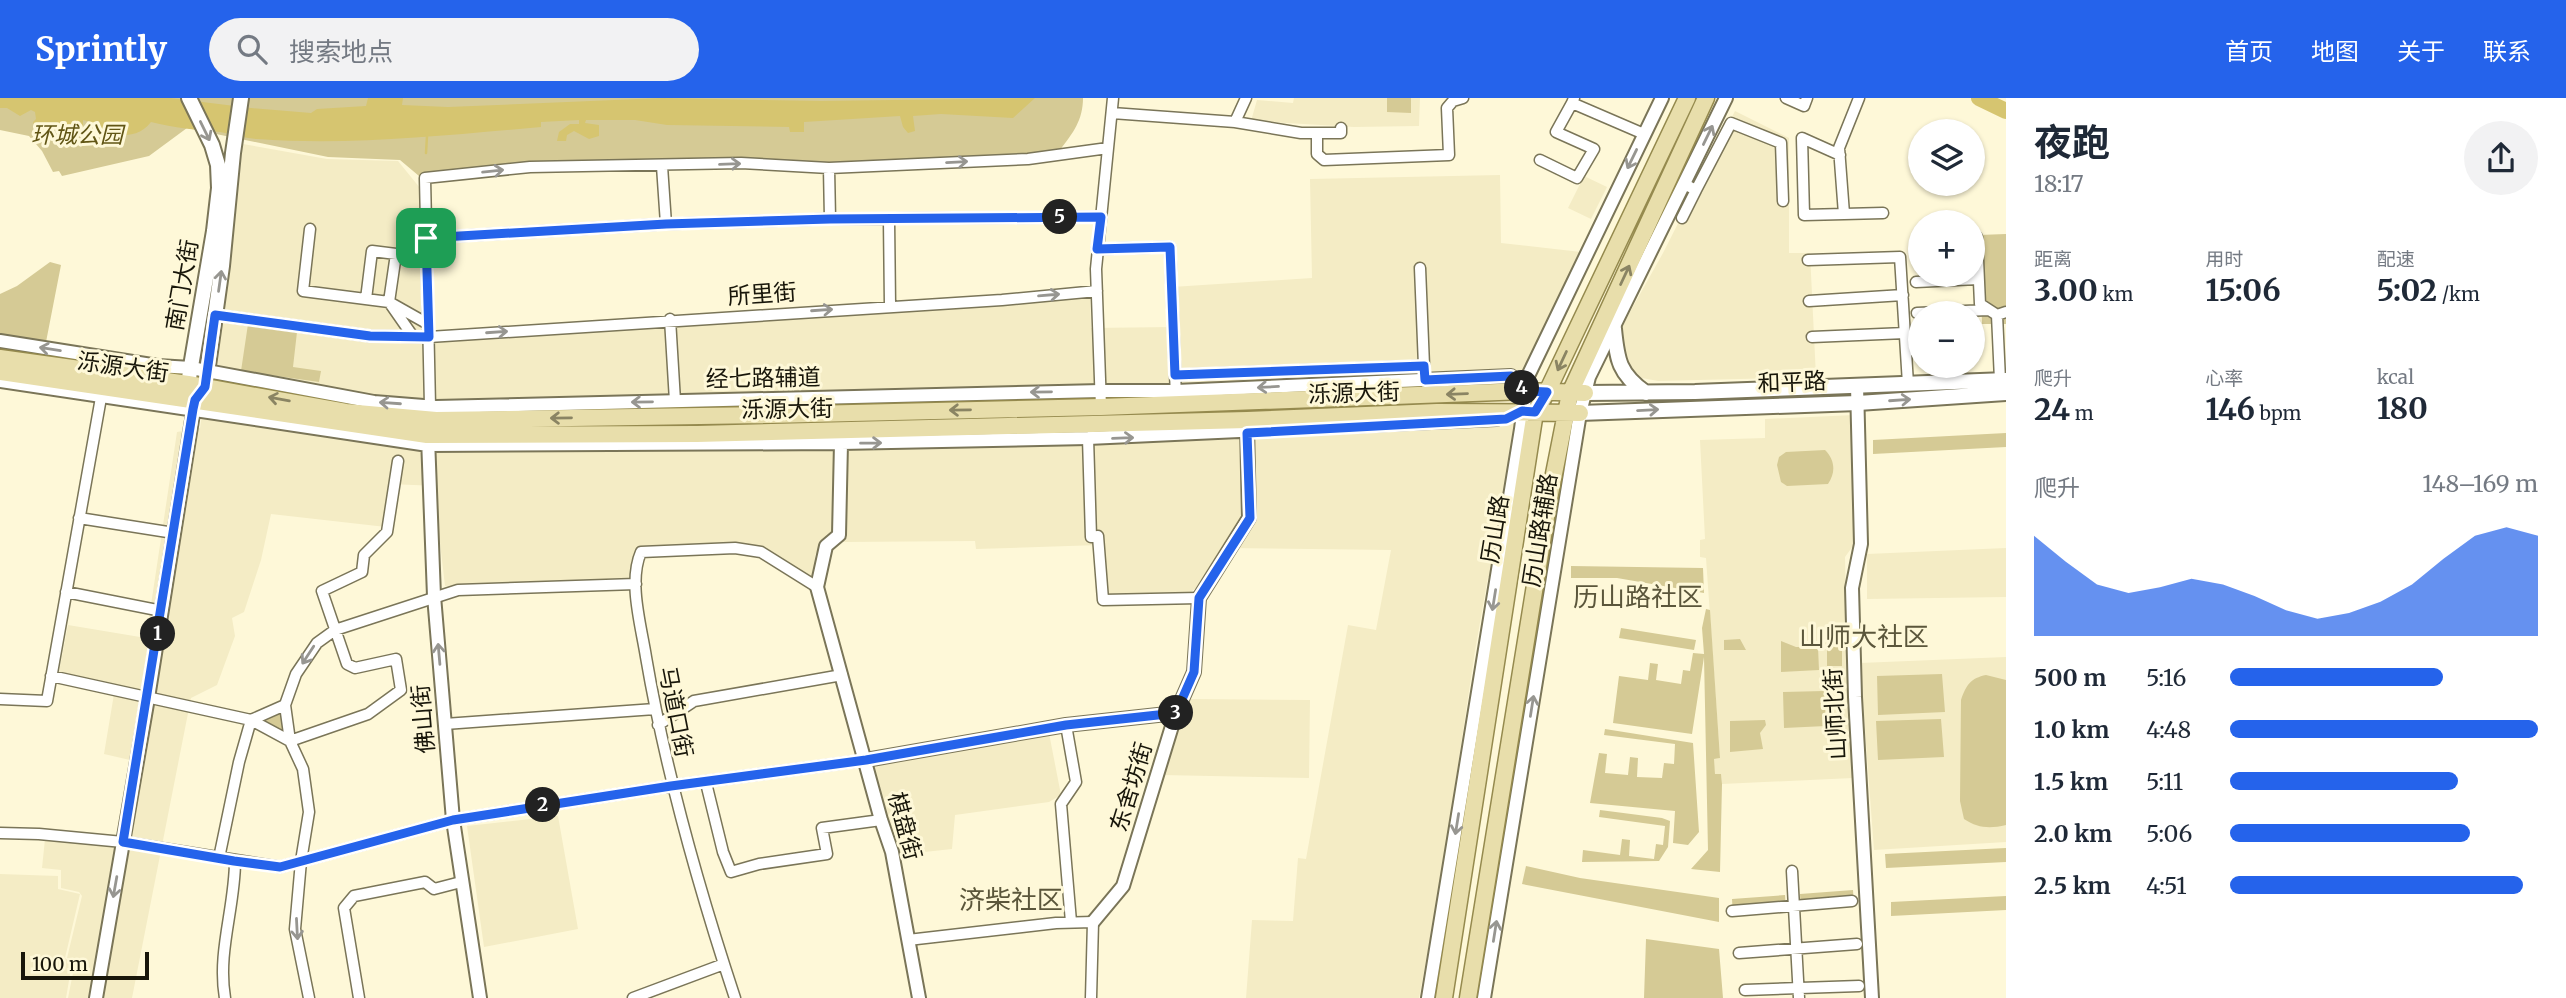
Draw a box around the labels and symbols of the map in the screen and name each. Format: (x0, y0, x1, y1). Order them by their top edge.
park label: 环城公园 (31, 120, 126, 149)
one-way arrow (199, 120, 213, 141)
one-way arrow (1702, 125, 1715, 146)
one-way arrow (1624, 148, 1638, 169)
one-way arrow (945, 155, 968, 168)
one-way arrow (718, 157, 741, 170)
one-way arrow (481, 164, 504, 177)
pin: 5 (1042, 200, 1078, 234)
pin (396, 208, 456, 268)
street label: 南门大街 (159, 237, 204, 333)
one-way arrow (1619, 265, 1632, 286)
one-way arrow (214, 270, 227, 292)
street label: 所里街 (727, 277, 797, 310)
one-way arrow (1037, 288, 1060, 301)
one-way arrow (810, 303, 833, 316)
one-way arrow (485, 325, 508, 338)
one-way arrow (39, 342, 62, 355)
street label: 泺源大街 (75, 346, 171, 387)
one-way arrow (1555, 350, 1568, 371)
street label: 经七路辅道 (705, 362, 821, 393)
street label: 和平路 (1757, 366, 1827, 397)
pin: 4 (1504, 370, 1540, 406)
street label: 泺源大街 (1308, 376, 1400, 409)
one-way arrow (1257, 381, 1280, 394)
one-way arrow (1029, 386, 1052, 399)
one-way arrow (1446, 387, 1469, 401)
one-way arrow (268, 392, 291, 406)
street label: 泺源大街 (741, 393, 833, 424)
one-way arrow (1888, 393, 1911, 406)
one-way arrow (630, 395, 653, 409)
one-way arrow (379, 396, 402, 409)
one-way arrow (949, 404, 972, 417)
one-way arrow (1637, 404, 1660, 417)
one-way arrow (550, 411, 573, 425)
one-way arrow (1111, 431, 1134, 444)
one-way arrow (859, 436, 882, 449)
street label: 历山路辅路 (1516, 471, 1563, 589)
street label: 历山路 (1475, 493, 1514, 565)
district label: 历山路社区 (1573, 580, 1703, 613)
one-way arrow (1487, 588, 1500, 610)
pin: 1 (140, 616, 176, 652)
district label: 山师大社区 (1799, 620, 1929, 653)
one-way arrow (432, 643, 445, 666)
one-way arrow (301, 645, 315, 665)
street label: 马道口街 (653, 664, 700, 760)
street label: 山师北街 (1818, 667, 1851, 761)
street label: 佛山街 (405, 683, 440, 755)
one-way arrow (1526, 695, 1539, 718)
pin: 3 (1158, 696, 1194, 730)
street label: 东舍坊街 (1103, 739, 1158, 835)
pin: 2 (526, 788, 560, 822)
street label: 棋盘街 (883, 789, 928, 863)
one-way arrow (1450, 812, 1463, 835)
one-way arrow (108, 875, 122, 898)
district label: 济柴社区 (959, 883, 1063, 916)
one-way arrow (290, 917, 303, 940)
one-way arrow (1489, 920, 1502, 943)
scale bar (21, 949, 149, 981)

